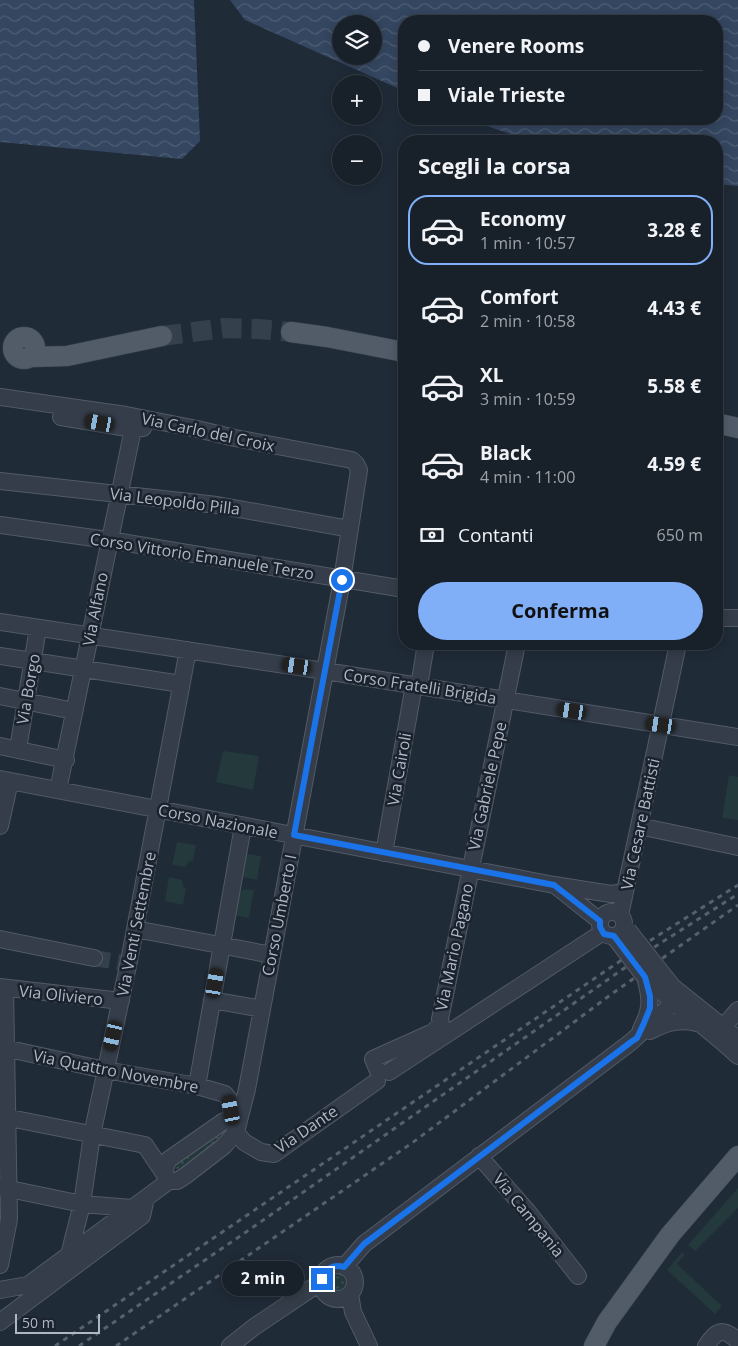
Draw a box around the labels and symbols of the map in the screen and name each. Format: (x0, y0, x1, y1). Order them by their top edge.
street label: Via Carlo del Croix (139, 407, 277, 457)
car (83, 413, 116, 433)
street label: Via Leopoldo Pilla (109, 482, 241, 520)
street label: Corso Vittorio Emanuele Terzo (88, 527, 316, 585)
route start (331, 569, 353, 591)
street label: Via Alfano (77, 570, 113, 648)
street label: Via Borgo (11, 652, 45, 726)
car (281, 656, 312, 676)
street label: Corso Fratelli Brigida (342, 663, 498, 709)
car (556, 701, 587, 721)
car (645, 715, 676, 735)
street label: Via Gabriele Pepe (463, 720, 511, 852)
street label: Via Cairoli (382, 731, 416, 807)
street label: Via Cesare Battisti (615, 756, 665, 892)
street label: Corso Nazionale (156, 799, 280, 843)
street label: Via Venti Settembre (111, 850, 161, 998)
street label: Corso Umberto I (256, 852, 302, 978)
street label: Via Mario Pagano (430, 881, 478, 1013)
car (205, 967, 224, 999)
street label: Via Oliviero (18, 980, 104, 1010)
car (102, 1020, 123, 1052)
street label: Via Quattro Novembre (31, 1044, 201, 1098)
car (220, 1094, 241, 1126)
street label: Via Dante (270, 1100, 342, 1158)
street label: Via Campania (488, 1169, 570, 1261)
callout: 2 min (222, 1262, 304, 1296)
route end (311, 1268, 333, 1290)
scale bar (15, 1311, 100, 1334)

